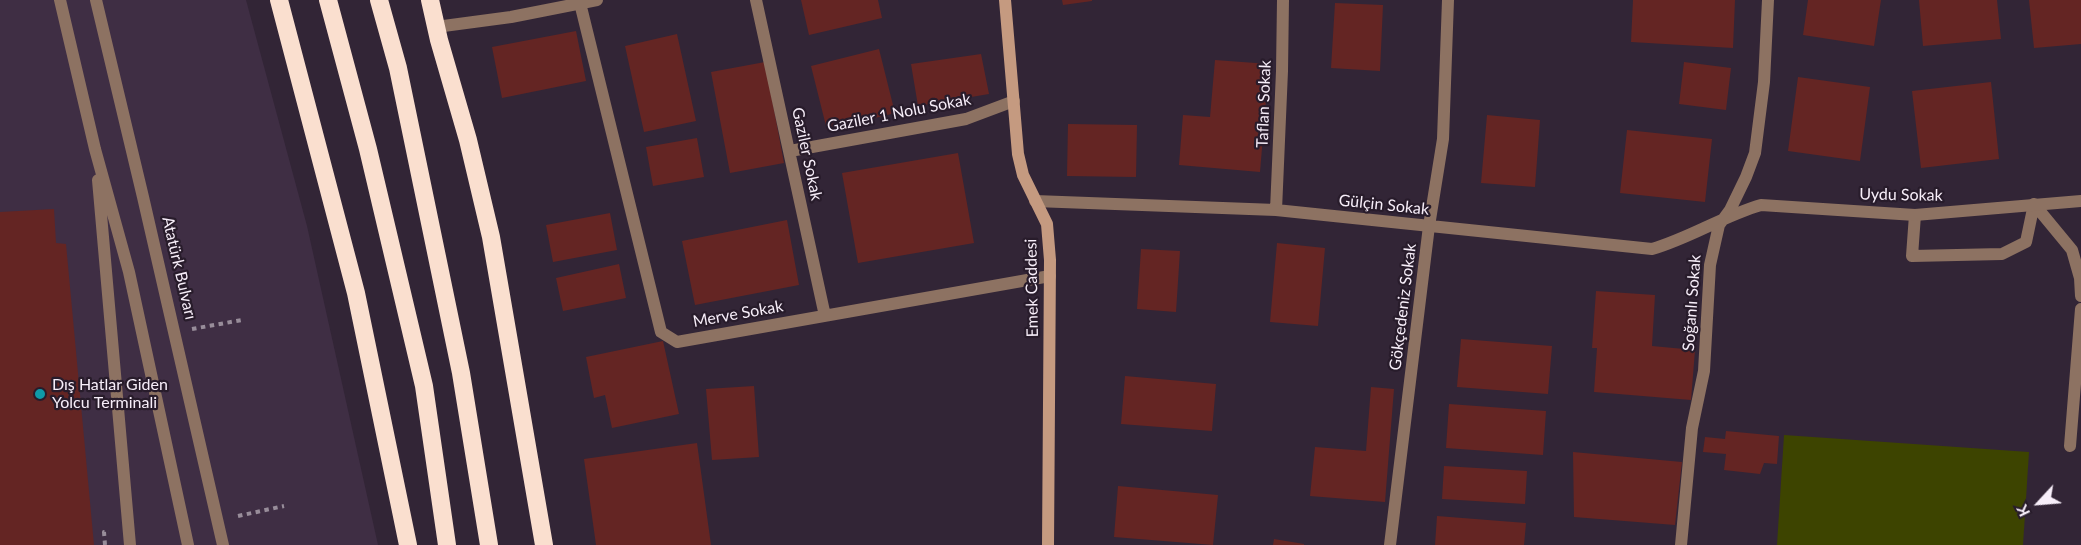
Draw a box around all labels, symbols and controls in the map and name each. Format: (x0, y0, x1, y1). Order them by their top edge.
street label: Taflan Sokak (1253, 60, 1275, 148)
street label: Gaziler 1 Nolu Sokak (826, 90, 972, 136)
street label: Gaziler Sokak (788, 106, 826, 202)
street label: Uydu Sokak (1859, 185, 1943, 205)
street label: Gülçin Sokak (1338, 191, 1430, 219)
street label: Atatürk Bulvarı (158, 215, 200, 321)
street label: Emek Caddesi (1022, 239, 1042, 337)
street label: Gökçedeniz Sokak (1386, 242, 1420, 372)
street label: Soğanlı Sokak (1679, 254, 1705, 352)
street label: Merve Sokak (691, 297, 785, 331)
place label: Dış Hatlar Giden Yolcu Terminali (52, 375, 168, 413)
marker: Dış Hatlar Giden Yolcu Terminali (33, 387, 47, 401)
north arrow (2009, 473, 2069, 533)
text: K (2011, 502, 2033, 520)

